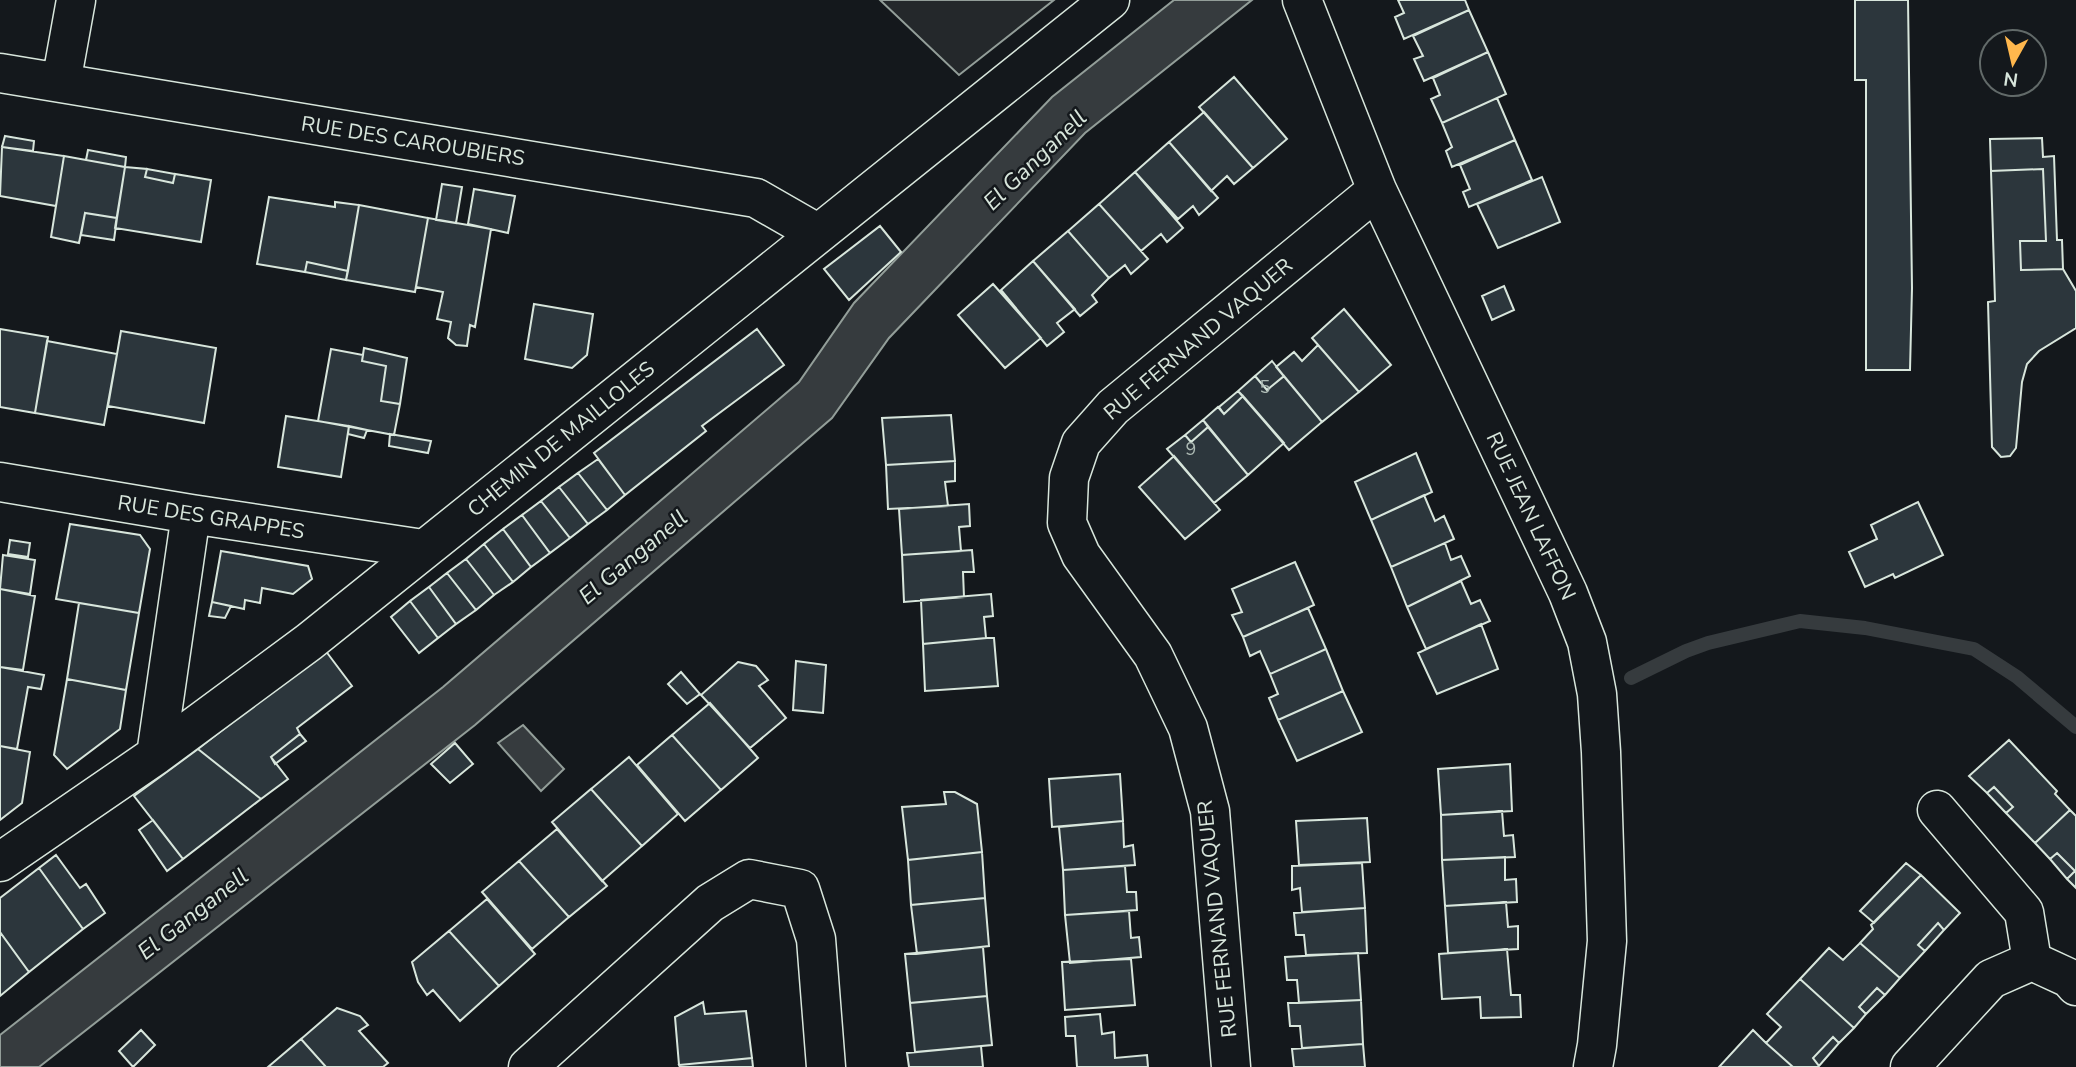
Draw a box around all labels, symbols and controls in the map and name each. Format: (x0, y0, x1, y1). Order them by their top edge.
north arrow (1978, 28, 2048, 98)
text: N (2002, 65, 2020, 93)
water label: El Ganganell (977, 103, 1093, 217)
street label: RUE DES CAROUBIERS (299, 109, 527, 173)
street label: RUE FERNAND VAQUER (1098, 252, 1298, 426)
street label: CHEMIN DE MAILLOLES (462, 355, 660, 523)
house number: 5 (1260, 375, 1270, 399)
street label: RUE JEAN LAFFON (1480, 427, 1582, 605)
house number: 9 (1186, 437, 1196, 461)
street label: RUE DES GRAPPES (116, 488, 307, 546)
water label: El Ganganell (572, 502, 694, 612)
street label: RUE FERNAND VAQUER (1191, 799, 1243, 1039)
water label: El Ganganell (131, 861, 255, 967)

